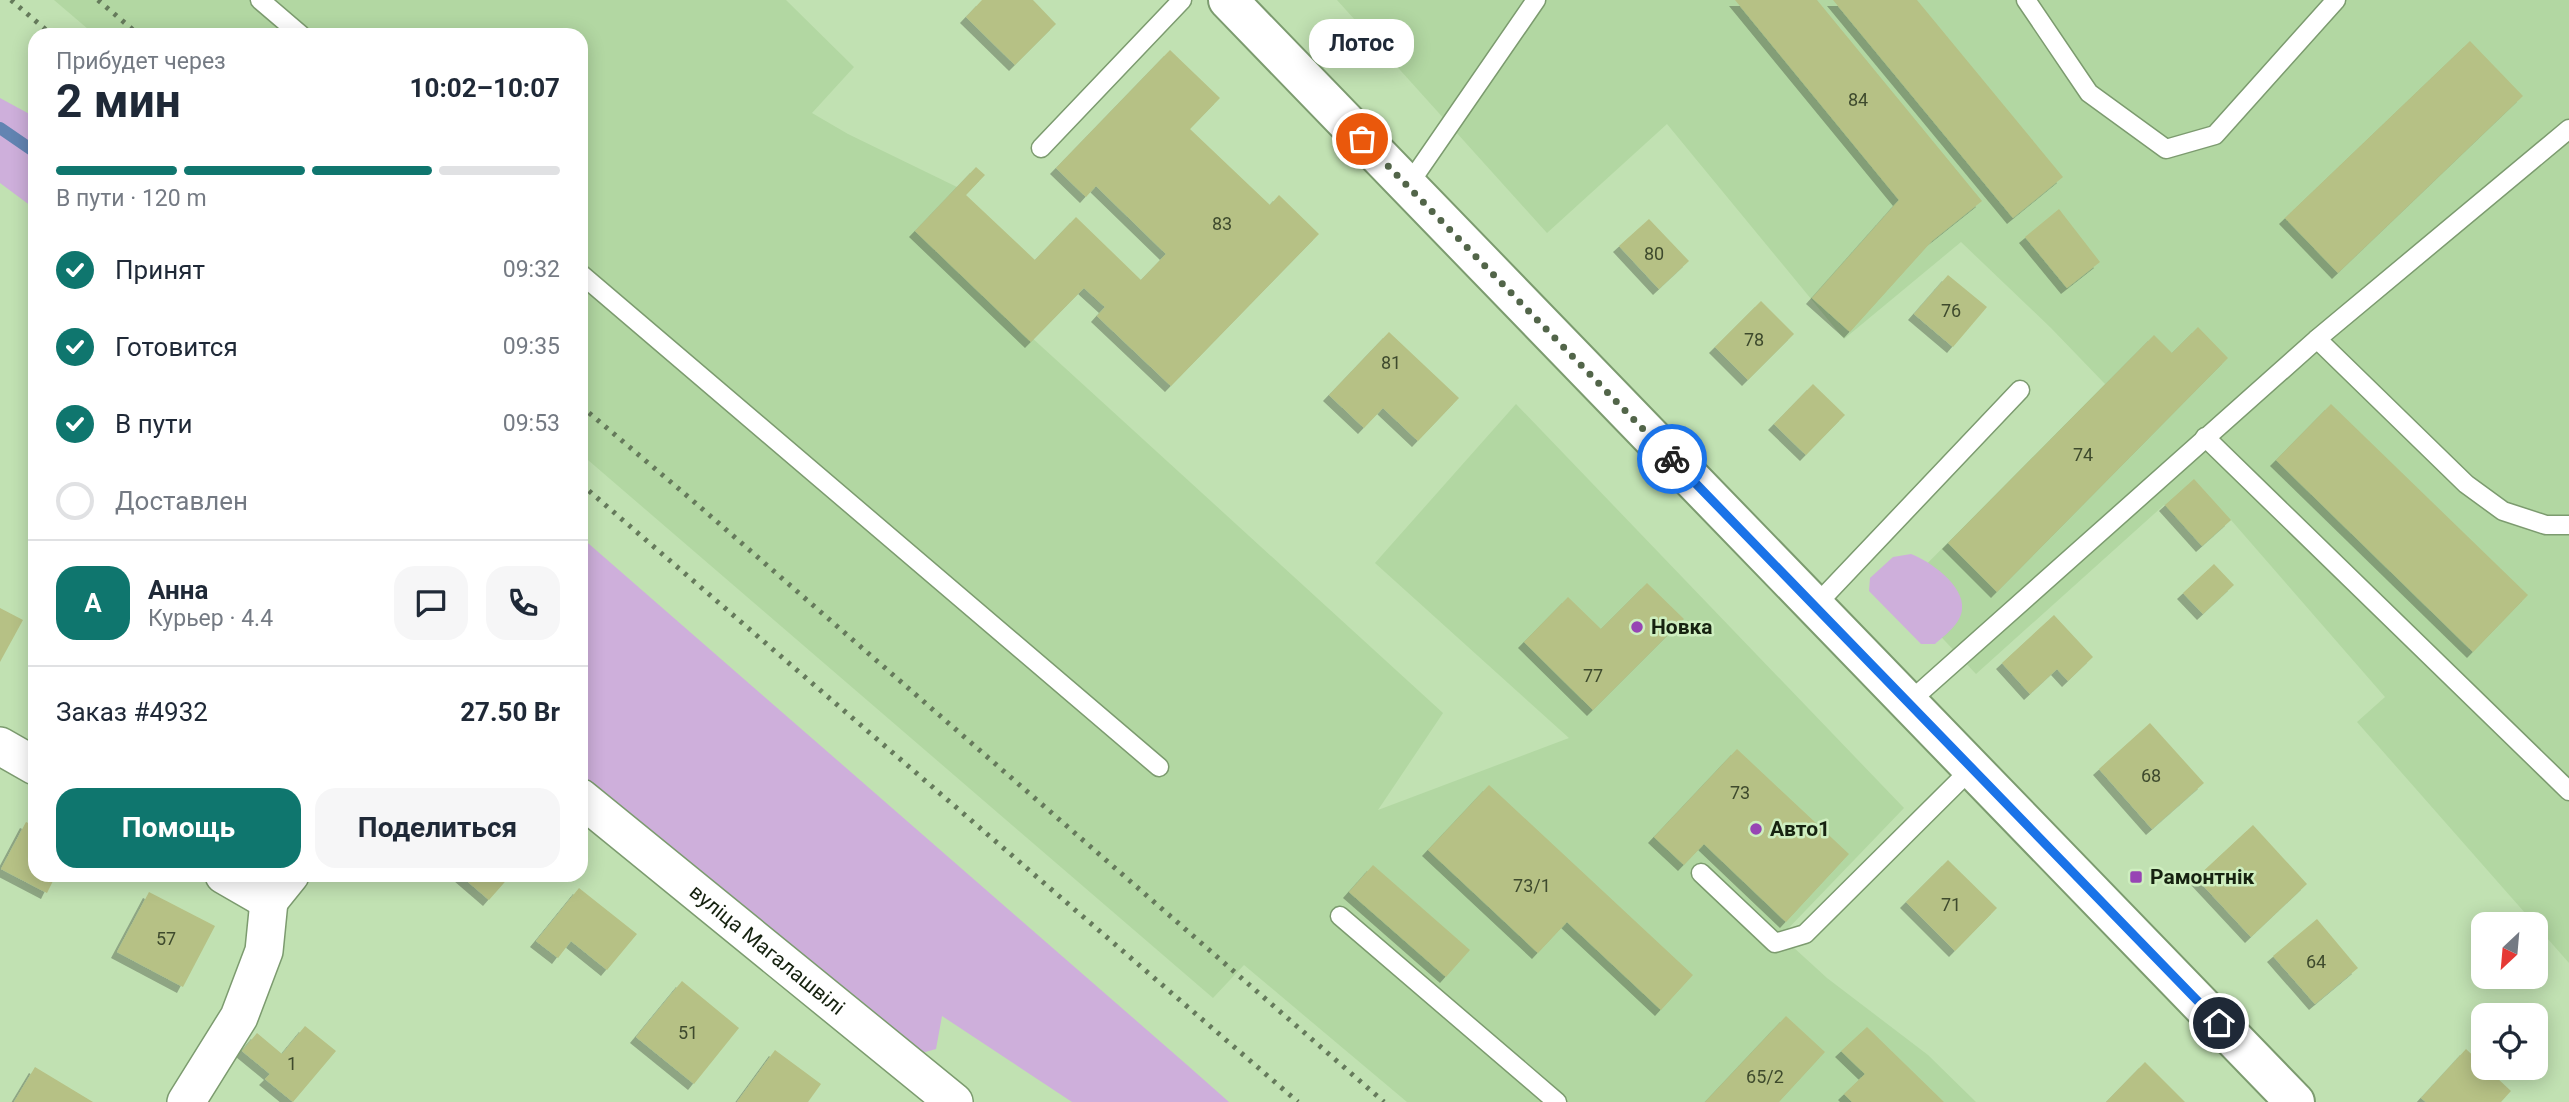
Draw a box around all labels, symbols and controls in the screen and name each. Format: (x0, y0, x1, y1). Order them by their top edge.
callout: Лотос (1310, 20, 1414, 69)
text: Лотос (1329, 30, 1394, 57)
text: Прибудет через (56, 48, 226, 75)
text: 10:02–10:07 (410, 73, 560, 103)
text: 2 мин (56, 74, 181, 128)
house number: 84 (1848, 89, 1868, 110)
pin (1332, 109, 1392, 169)
icon: bag (1343, 120, 1381, 158)
text: В пути · 120 m (56, 185, 207, 212)
house number: 83 (1212, 213, 1232, 234)
house number: 80 (1644, 243, 1664, 264)
icon: check (56, 251, 94, 289)
text: Принят (115, 255, 205, 285)
text: 09:32 (503, 256, 560, 283)
house number: 76 (1941, 300, 1961, 321)
icon: check (56, 328, 94, 366)
house number: 78 (1744, 329, 1764, 350)
text: Готовится (115, 332, 238, 362)
text: 09:35 (503, 333, 560, 360)
house number: 81 (1381, 352, 1401, 373)
icon: check (56, 405, 94, 443)
text: В пути (115, 409, 192, 439)
text: 09:53 (503, 410, 560, 437)
courier (1637, 424, 1707, 494)
icon: bike (1653, 440, 1691, 478)
house number: 74 (2073, 444, 2093, 465)
text: Доставлен (115, 486, 248, 516)
button: chat (394, 566, 468, 640)
button: phone (486, 566, 560, 640)
text: Анна (148, 575, 208, 605)
text: А (84, 588, 102, 618)
text: Курьер · 4.4 (148, 605, 273, 632)
place label: Новка (1651, 615, 1713, 639)
marker: Новка (1629, 619, 1645, 635)
house number: 77 (1583, 665, 1603, 686)
text: Заказ #4932 (56, 697, 208, 727)
text: 27.50 Br (460, 697, 560, 727)
house number: 68 (2141, 765, 2161, 786)
house number: 73 (1730, 782, 1750, 803)
button: Помощь (56, 788, 301, 868)
button: Поделиться (315, 788, 560, 868)
place label: Авто1 (1770, 817, 1830, 841)
marker: Авто1 (1748, 821, 1764, 837)
place label: Рамонтнік (2150, 865, 2255, 889)
marker: Рамонтнік (2128, 869, 2144, 885)
house number: 73/1 (1513, 875, 1551, 896)
street label: вуліца Магалашвілі (685, 879, 849, 1020)
house number: 71 (1941, 894, 1961, 915)
north arrow (2471, 912, 2548, 989)
map controls (2471, 912, 2548, 1080)
house number: 57 (156, 928, 176, 949)
house number: 64 (2306, 951, 2326, 972)
pin (2189, 993, 2249, 1053)
button: locate (2471, 1003, 2548, 1080)
icon: home (2200, 1004, 2238, 1042)
house number: 51 (678, 1022, 698, 1043)
house number: 1 (287, 1053, 297, 1074)
house number: 65/2 (1746, 1066, 1784, 1087)

